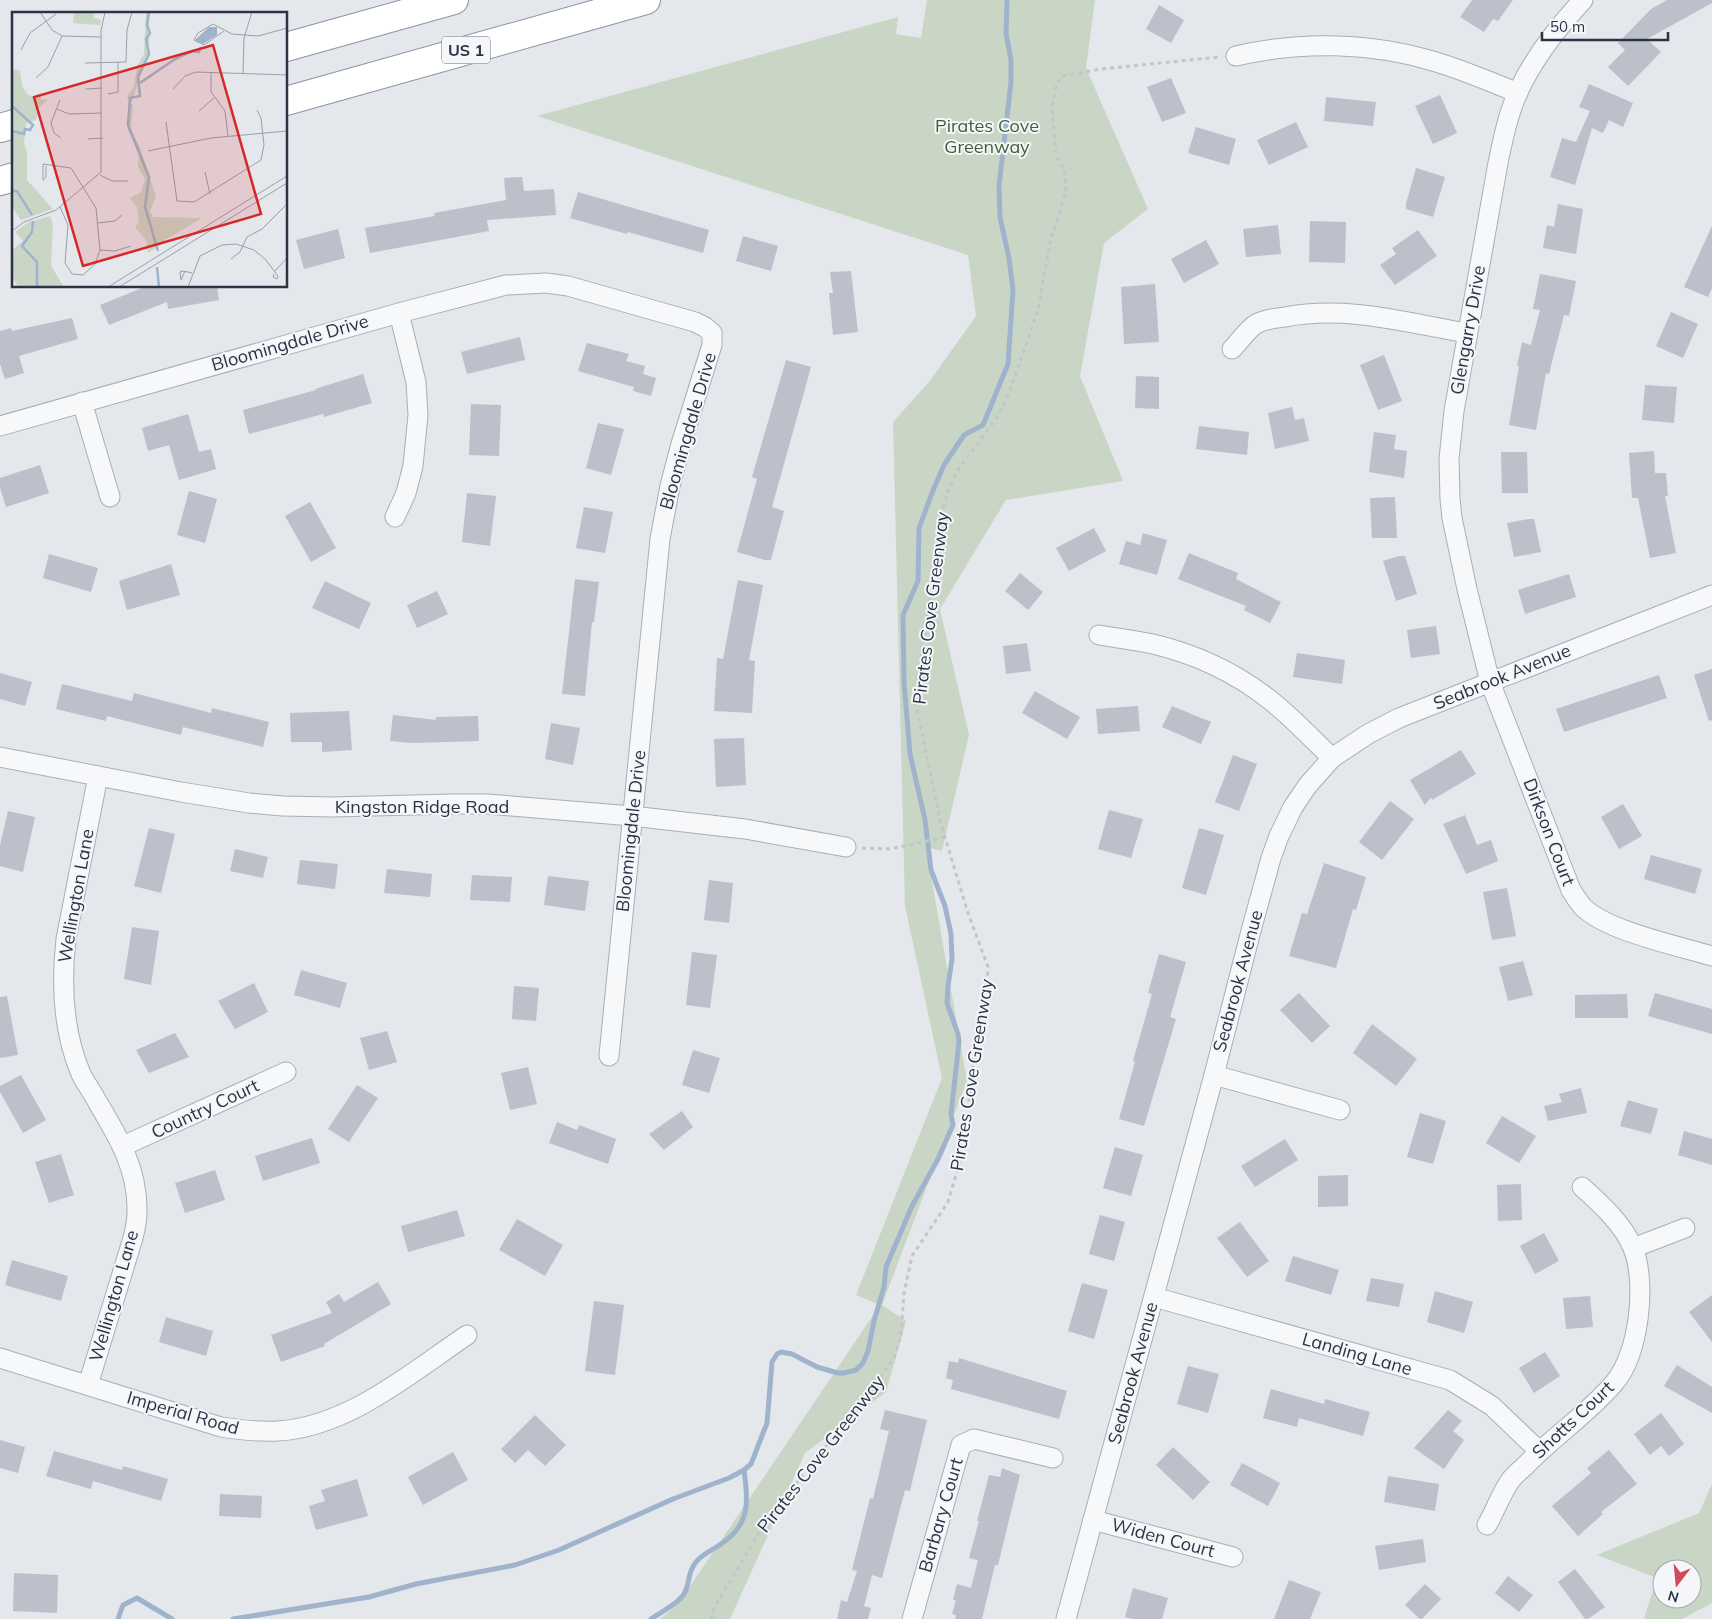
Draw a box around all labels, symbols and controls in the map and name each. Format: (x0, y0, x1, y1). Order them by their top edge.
scale bar (1542, 10, 1668, 42)
inset map (12, 12, 288, 288)
text: 50 m (1550, 17, 1585, 36)
road number: US 1 (442, 36, 490, 64)
park label: Pirates Cove Greenway (935, 114, 1039, 158)
street label: Glengarry Drive (1445, 264, 1490, 396)
street label: Bloomingdale Drive (209, 309, 371, 376)
street label: Bloomingdale Drive (654, 350, 721, 512)
street label: Pirates Cove Greenway (907, 510, 954, 706)
street label: Seabrook Avenue (1430, 638, 1574, 715)
street label: Bloomingdale Drive (611, 749, 650, 913)
street label: Dirkson Court (1518, 775, 1581, 889)
street label: Kingston Ridge Road (335, 795, 509, 818)
street label: Wellington Lane (52, 827, 99, 965)
street label: Seabrook Avenue (1207, 907, 1268, 1054)
street label: Pirates Cove Greenway (945, 977, 998, 1173)
street label: Country Court (147, 1074, 262, 1144)
street label: Wellington Lane (84, 1227, 143, 1364)
street label: Seabrook Avenue (1102, 1299, 1163, 1446)
street label: Landing Lane (1300, 1327, 1415, 1380)
street label: Pirates Cove Greenway (752, 1370, 890, 1537)
street label: Shotts Court (1527, 1376, 1618, 1463)
street label: Imperial Road (124, 1386, 242, 1440)
street label: Barbary Court (913, 1455, 968, 1575)
street label: Widen Court (1109, 1513, 1217, 1562)
north arrow (1652, 1559, 1702, 1609)
text: N (1666, 1586, 1681, 1607)

